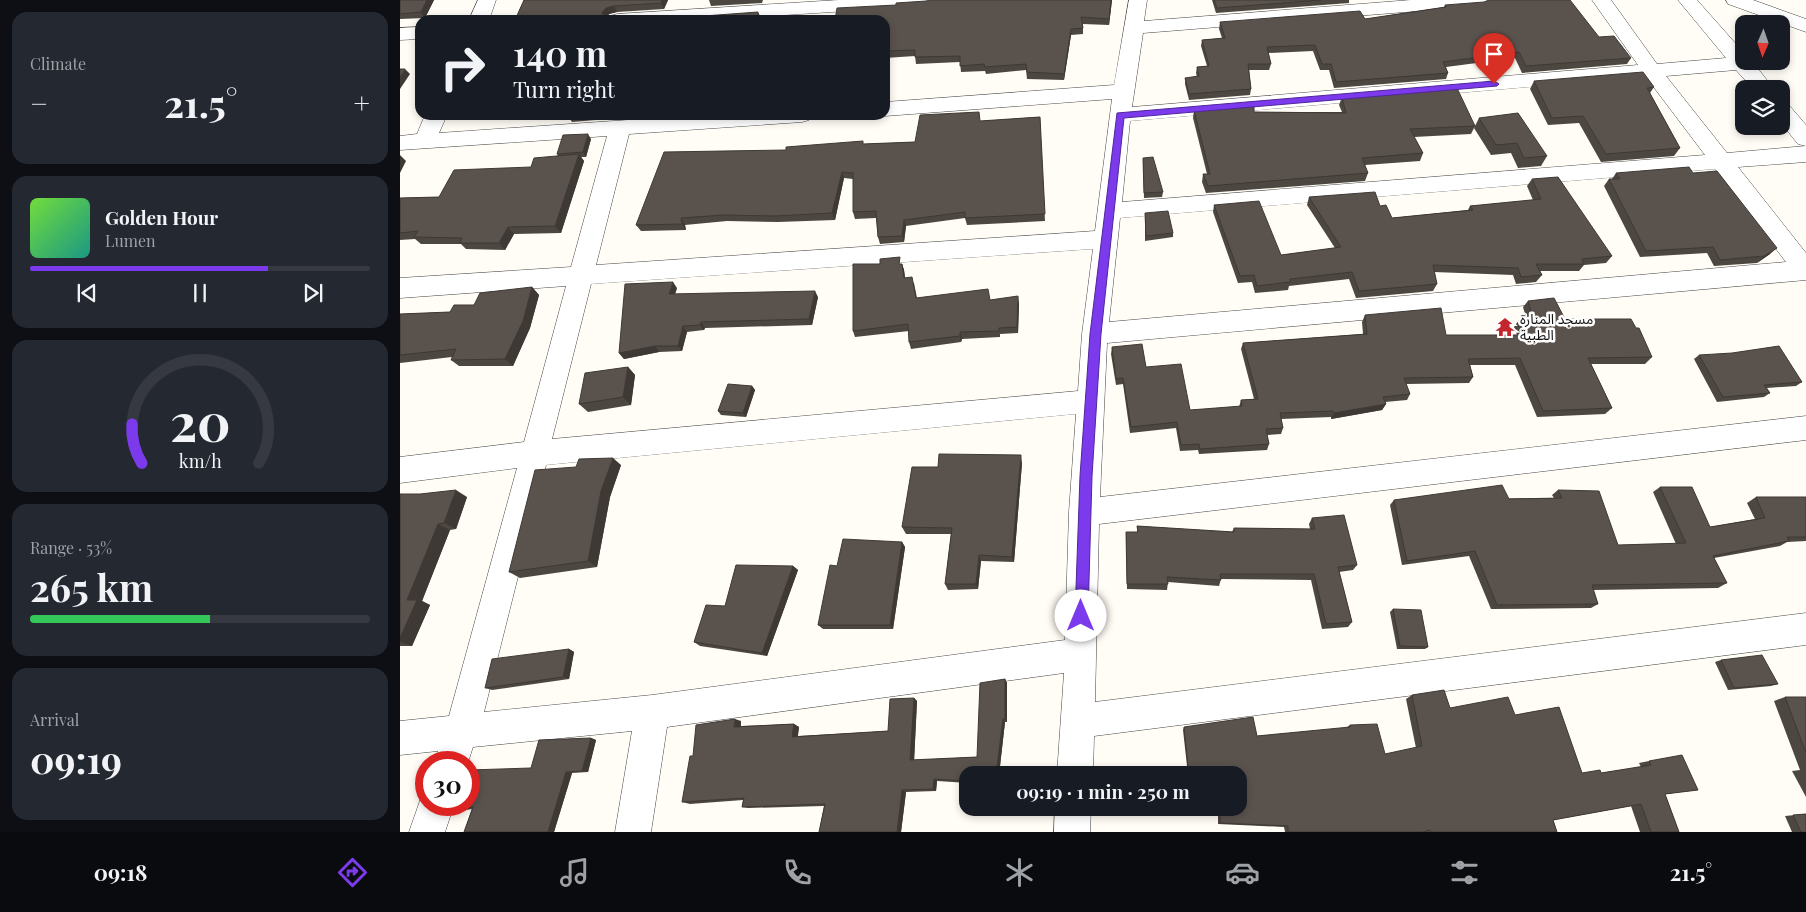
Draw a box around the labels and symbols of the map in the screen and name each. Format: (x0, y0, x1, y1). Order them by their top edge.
north arrow (1735, 15, 1790, 70)
pin (1473, 33, 1515, 84)
place label: مسجد المنارة الطبية (1520, 309, 1593, 344)
temple icon: مسجد المنارة الطبية (1494, 316, 1516, 338)
position arrow (1054, 589, 1106, 641)
speed limit sign: 30 (415, 751, 480, 816)

